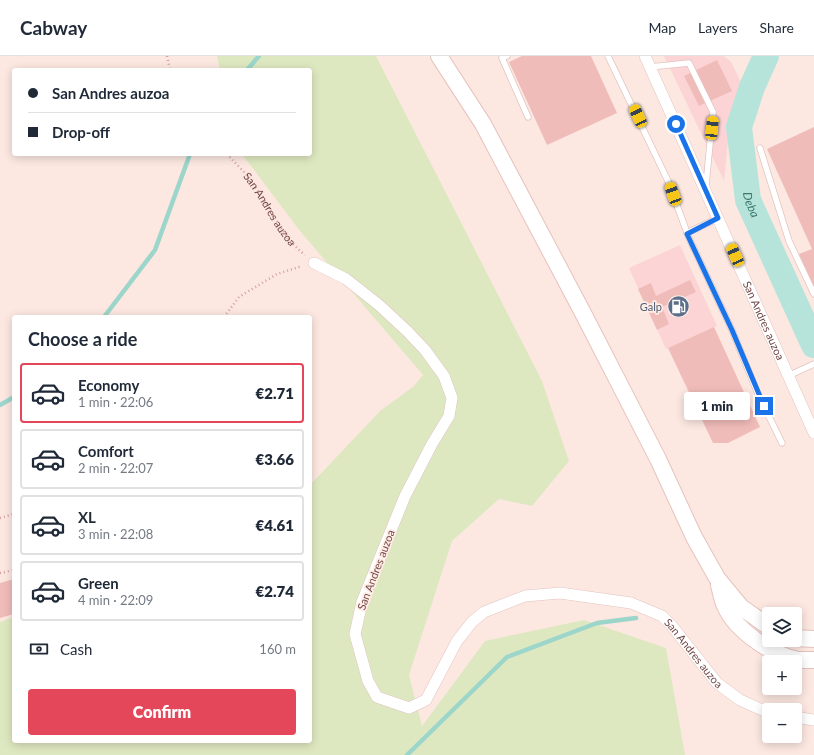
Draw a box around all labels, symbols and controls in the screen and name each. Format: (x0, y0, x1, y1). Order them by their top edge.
text: Cabway (20, 16, 87, 39)
text: Map (648, 19, 676, 36)
text: Layers (698, 19, 738, 36)
text: Share (760, 19, 794, 36)
text: San Andres auzoa (52, 84, 169, 102)
car (627, 103, 649, 129)
route start (667, 115, 685, 133)
car (705, 115, 719, 141)
text: Drop-off (52, 123, 110, 141)
street label: San Andres auzoa (241, 170, 299, 248)
car (663, 181, 683, 207)
water label: Deba (740, 191, 763, 220)
car (725, 242, 745, 268)
street label: San Andres auzoa (741, 279, 787, 362)
fuel station icon: Galp (665, 294, 691, 320)
place label: Galp (640, 300, 662, 313)
text: Choose a ride (28, 328, 137, 350)
icon: car (30, 375, 66, 411)
text: Economy (78, 376, 139, 394)
text: €2.71 (256, 384, 294, 402)
callout: 1 min (684, 392, 750, 420)
text: 1 min · 22:06 (78, 394, 153, 410)
route end (755, 397, 773, 415)
text: 1 min (701, 398, 733, 414)
icon: car (30, 441, 66, 477)
text: Comfort (78, 442, 134, 460)
text: €3.66 (256, 450, 294, 468)
text: 2 min · 22:07 (78, 460, 153, 476)
icon: car (30, 507, 66, 543)
text: XL (78, 508, 96, 526)
text: €4.61 (256, 516, 294, 534)
text: 3 min · 22:08 (78, 526, 153, 542)
street label: San Andres auzoa (354, 528, 397, 612)
icon: car (30, 573, 66, 609)
text: Green (78, 574, 119, 592)
text: €2.74 (256, 582, 294, 600)
text: 4 min · 22:09 (78, 592, 153, 608)
map controls (762, 607, 802, 743)
button: layers (762, 607, 802, 647)
street label: San Andres auzoa (662, 615, 725, 691)
icon: cash (28, 638, 50, 660)
text: Cash (60, 640, 92, 658)
text: 160 m (259, 641, 296, 657)
button: + (762, 655, 802, 695)
button: Confirm (28, 689, 296, 735)
button: − (762, 703, 802, 743)

